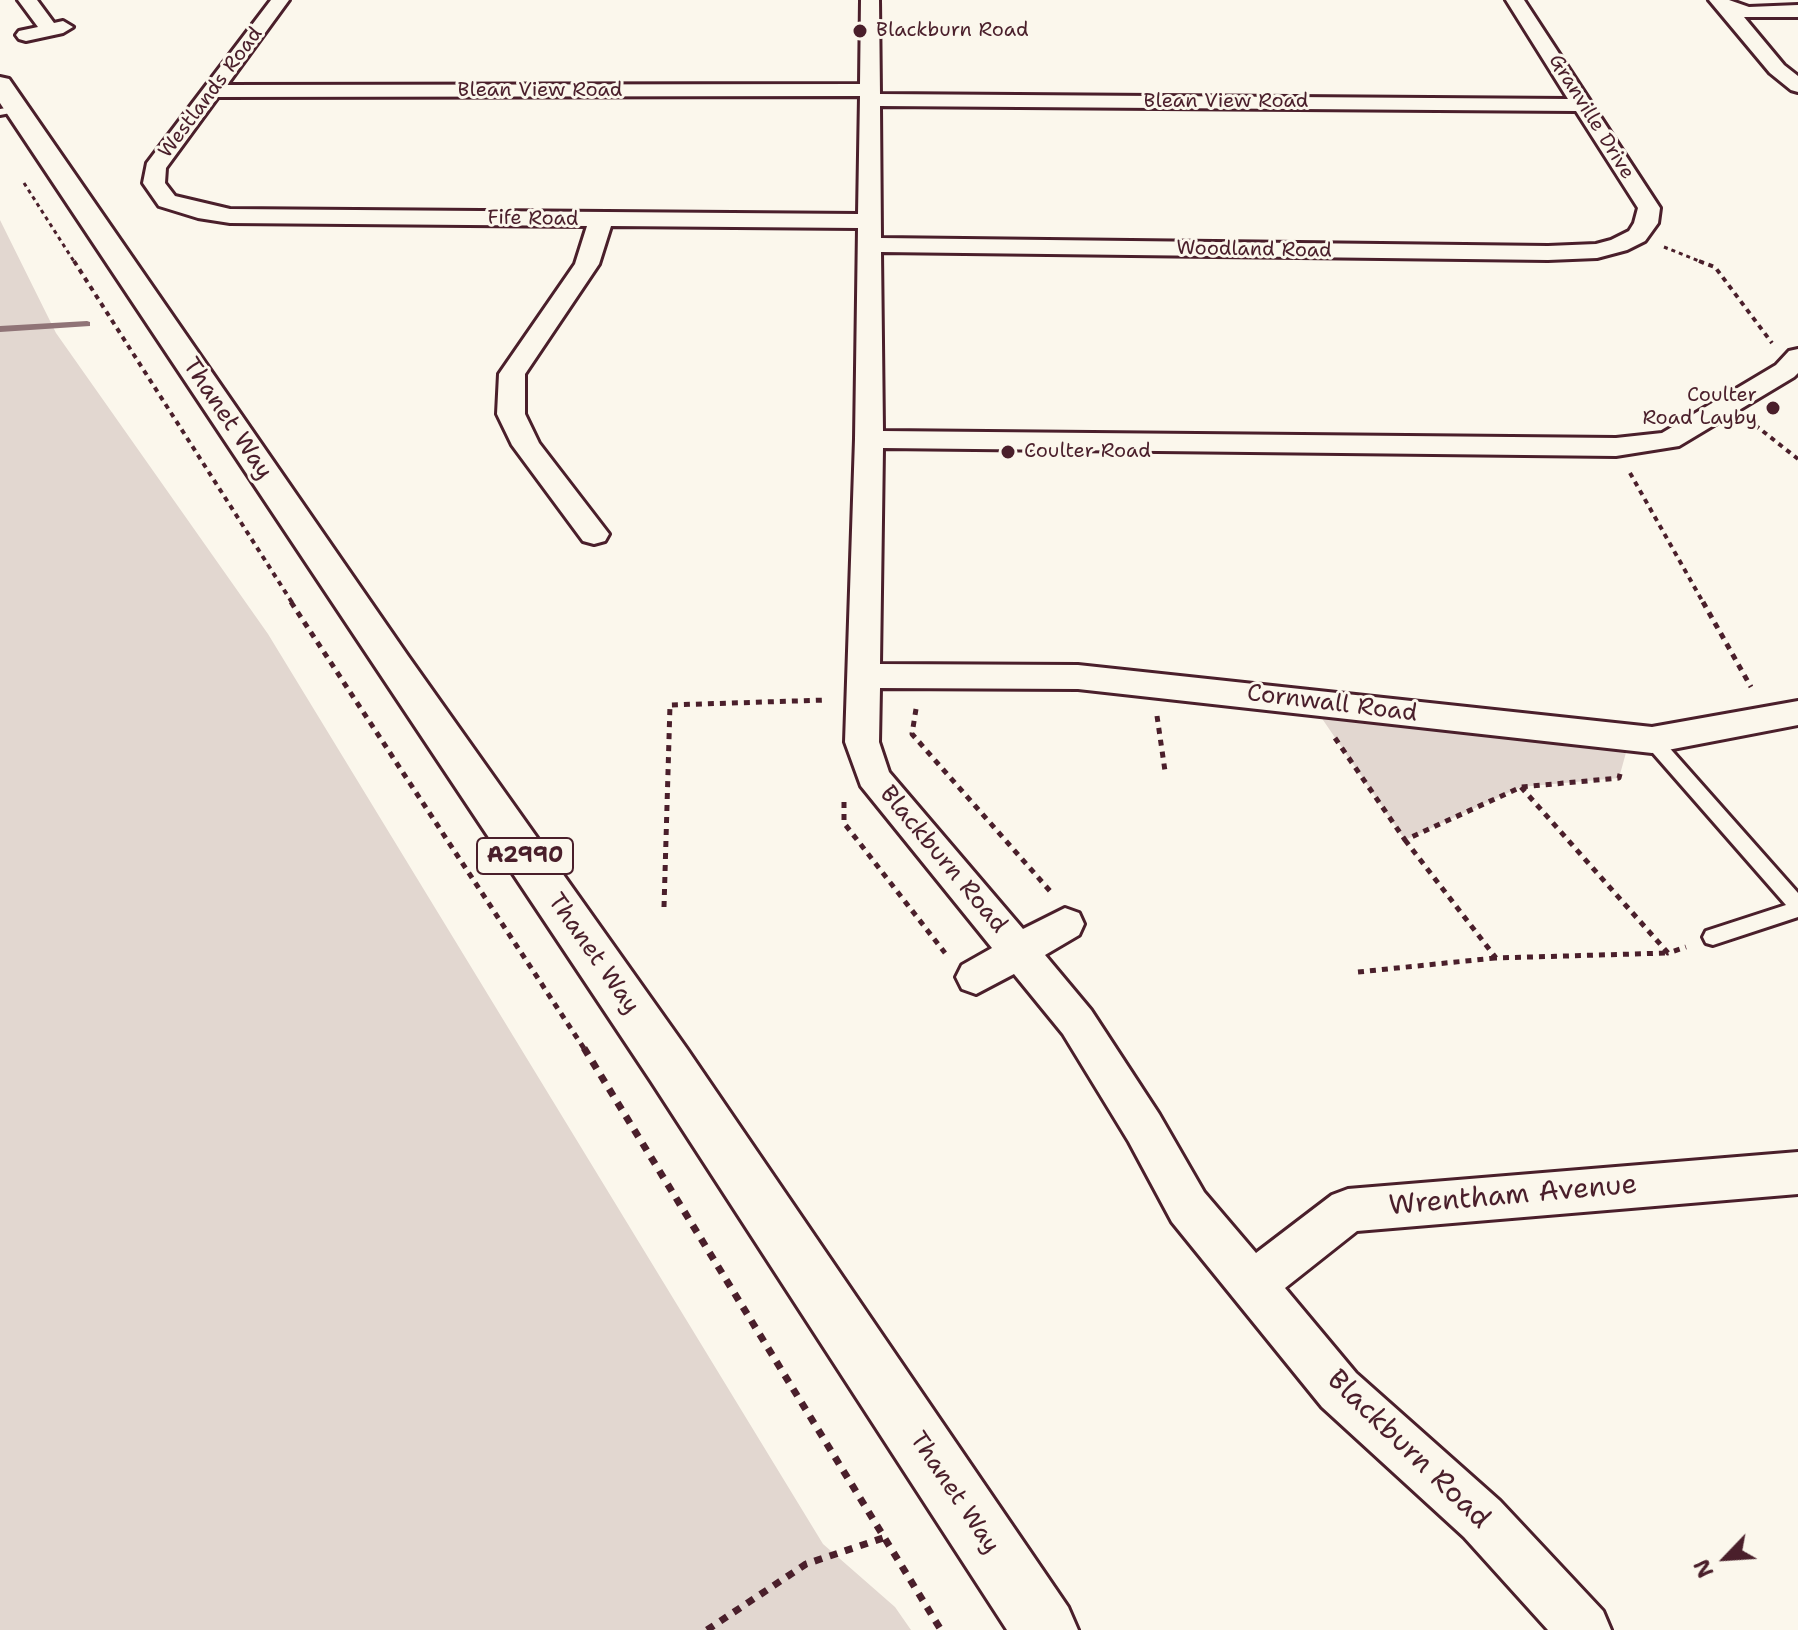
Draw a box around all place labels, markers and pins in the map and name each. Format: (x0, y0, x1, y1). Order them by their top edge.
place label: Blackburn Road (876, 19, 1029, 43)
marker: Blackburn Road (851, 22, 869, 40)
place label: Coulter Road Layby (1642, 384, 1757, 431)
marker: Coulter Road Layby (1764, 399, 1782, 417)
place label: Coulter Road (1024, 440, 1151, 464)
marker: Coulter Road (999, 443, 1017, 461)

